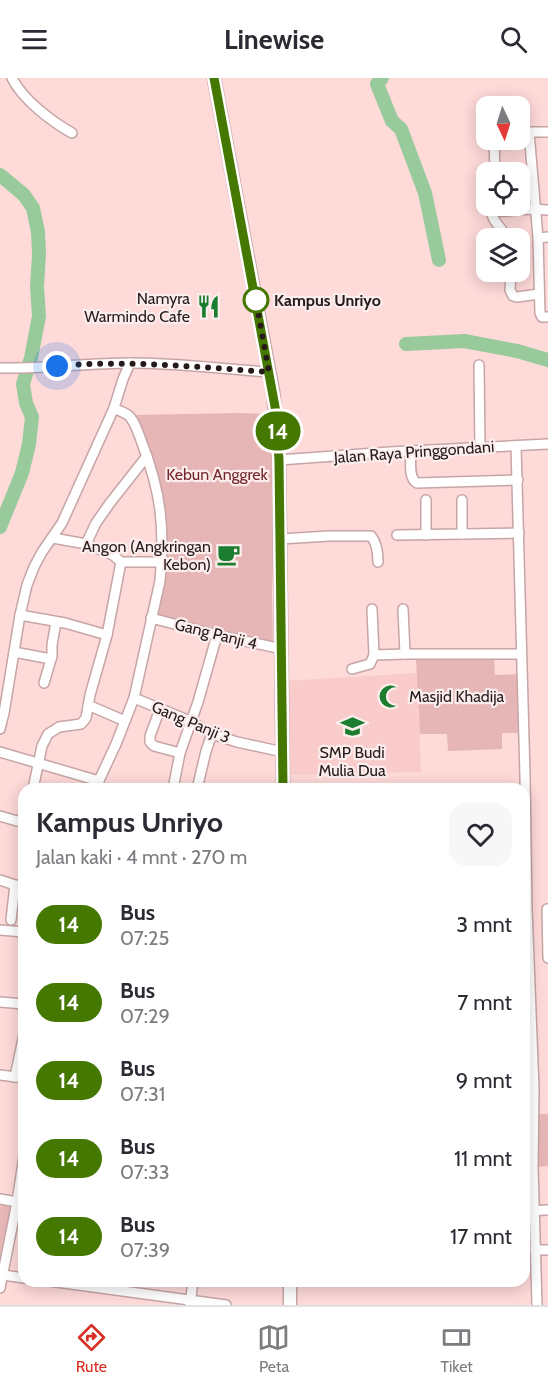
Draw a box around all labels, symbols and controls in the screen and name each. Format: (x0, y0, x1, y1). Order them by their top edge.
icon: menu (18, 23, 51, 56)
text: Linewise (224, 23, 324, 56)
icon: search (497, 23, 530, 56)
north arrow (476, 96, 530, 150)
map controls (476, 96, 530, 282)
button: locate (476, 162, 530, 216)
button: layers (476, 228, 530, 282)
marker: Kampus Unriyo (243, 287, 269, 313)
place label: Namyra Warmindo Cafe (84, 289, 190, 326)
place label: Kampus Unriyo (274, 291, 381, 310)
restaurant icon: Namyra Warmindo Cafe (195, 294, 221, 320)
your location (42, 351, 72, 381)
line badge: 14 (251, 412, 305, 450)
text: 14 (268, 419, 288, 444)
street label: Jalan Raya Pringgondani (332, 437, 495, 467)
park label: Kebun Anggrek (166, 465, 269, 484)
place label: Angon (Angkringan Kebon) (82, 537, 211, 574)
cafe icon: Angon (Angkringan Kebon) (216, 542, 242, 568)
street label: Gang Panji 4 (173, 615, 259, 653)
mosque icon: Masjid Khadija (378, 683, 404, 709)
place label: Masjid Khadija (409, 687, 505, 706)
street label: Gang Panji 3 (149, 697, 233, 747)
school or university icon: SMP Budi Mulia Dua (339, 714, 365, 740)
place label: SMP Budi Mulia Dua (318, 743, 386, 780)
button: heart (449, 803, 512, 866)
text: Kampus Unriyo (36, 805, 223, 839)
text: Jalan kaki · 4 mnt · 270 m (36, 845, 247, 869)
text: Bus (120, 899, 155, 926)
text: 3 mnt (456, 911, 512, 938)
text: 14 (59, 912, 79, 937)
text: 07:25 (120, 926, 169, 950)
text: Bus (120, 977, 155, 1004)
text: 7 mnt (457, 989, 512, 1016)
text: 14 (59, 990, 79, 1015)
text: 07:29 (120, 1004, 170, 1028)
text: Bus (120, 1055, 155, 1082)
text: 9 mnt (456, 1067, 512, 1094)
text: 14 (59, 1068, 79, 1093)
text: 07:31 (120, 1082, 165, 1106)
text: Bus (120, 1133, 155, 1160)
text: 11 mnt (454, 1145, 512, 1172)
text: 14 (59, 1146, 79, 1171)
text: 07:33 (120, 1160, 170, 1184)
text: Bus (120, 1211, 155, 1238)
text: 17 mnt (450, 1223, 512, 1250)
text: 14 (59, 1224, 79, 1249)
text: 07:39 (120, 1238, 170, 1262)
tab: Rute (75, 1321, 108, 1376)
tab: Peta (257, 1321, 290, 1376)
tab: Tiket (440, 1321, 473, 1376)

